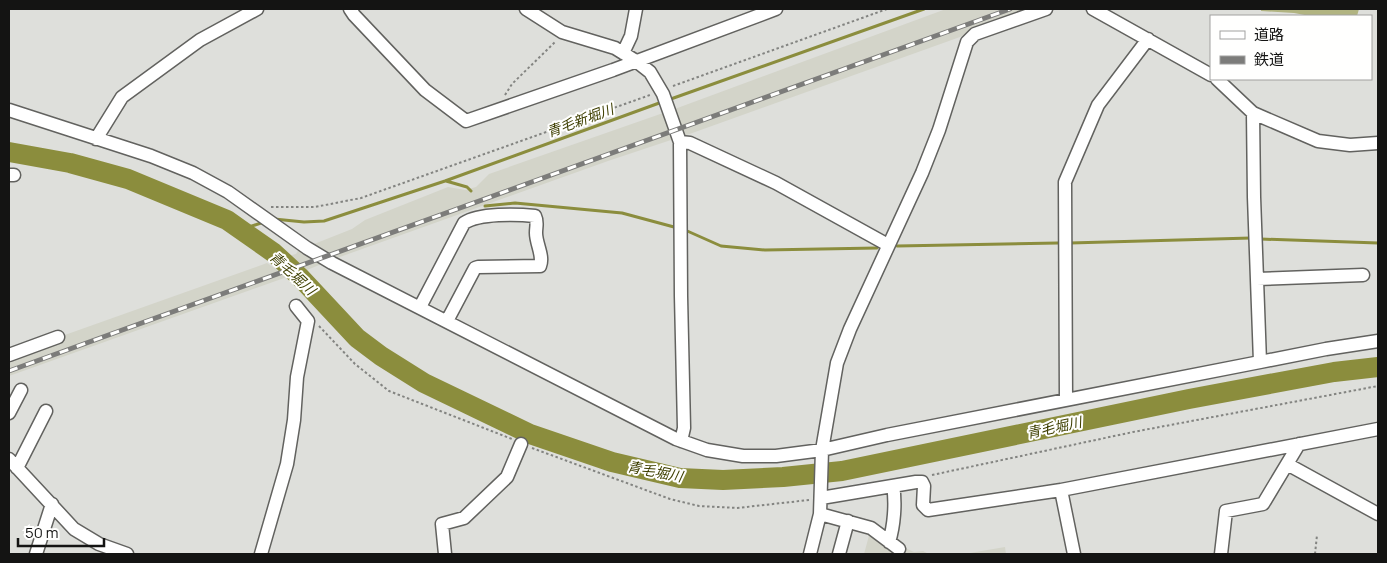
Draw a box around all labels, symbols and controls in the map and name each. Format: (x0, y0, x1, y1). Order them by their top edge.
legend (1210, 15, 1372, 80)
text: 道路 (1254, 24, 1284, 45)
text: 鉄道 (1254, 49, 1284, 70)
water label: 青毛新堀川 (544, 98, 618, 141)
water label: 青毛堀川 (266, 247, 321, 300)
water label: 青毛堀川 (1025, 411, 1085, 442)
water label: 青毛堀川 (626, 456, 686, 486)
scale bar (18, 516, 104, 548)
text: 50 m (25, 522, 59, 543)

